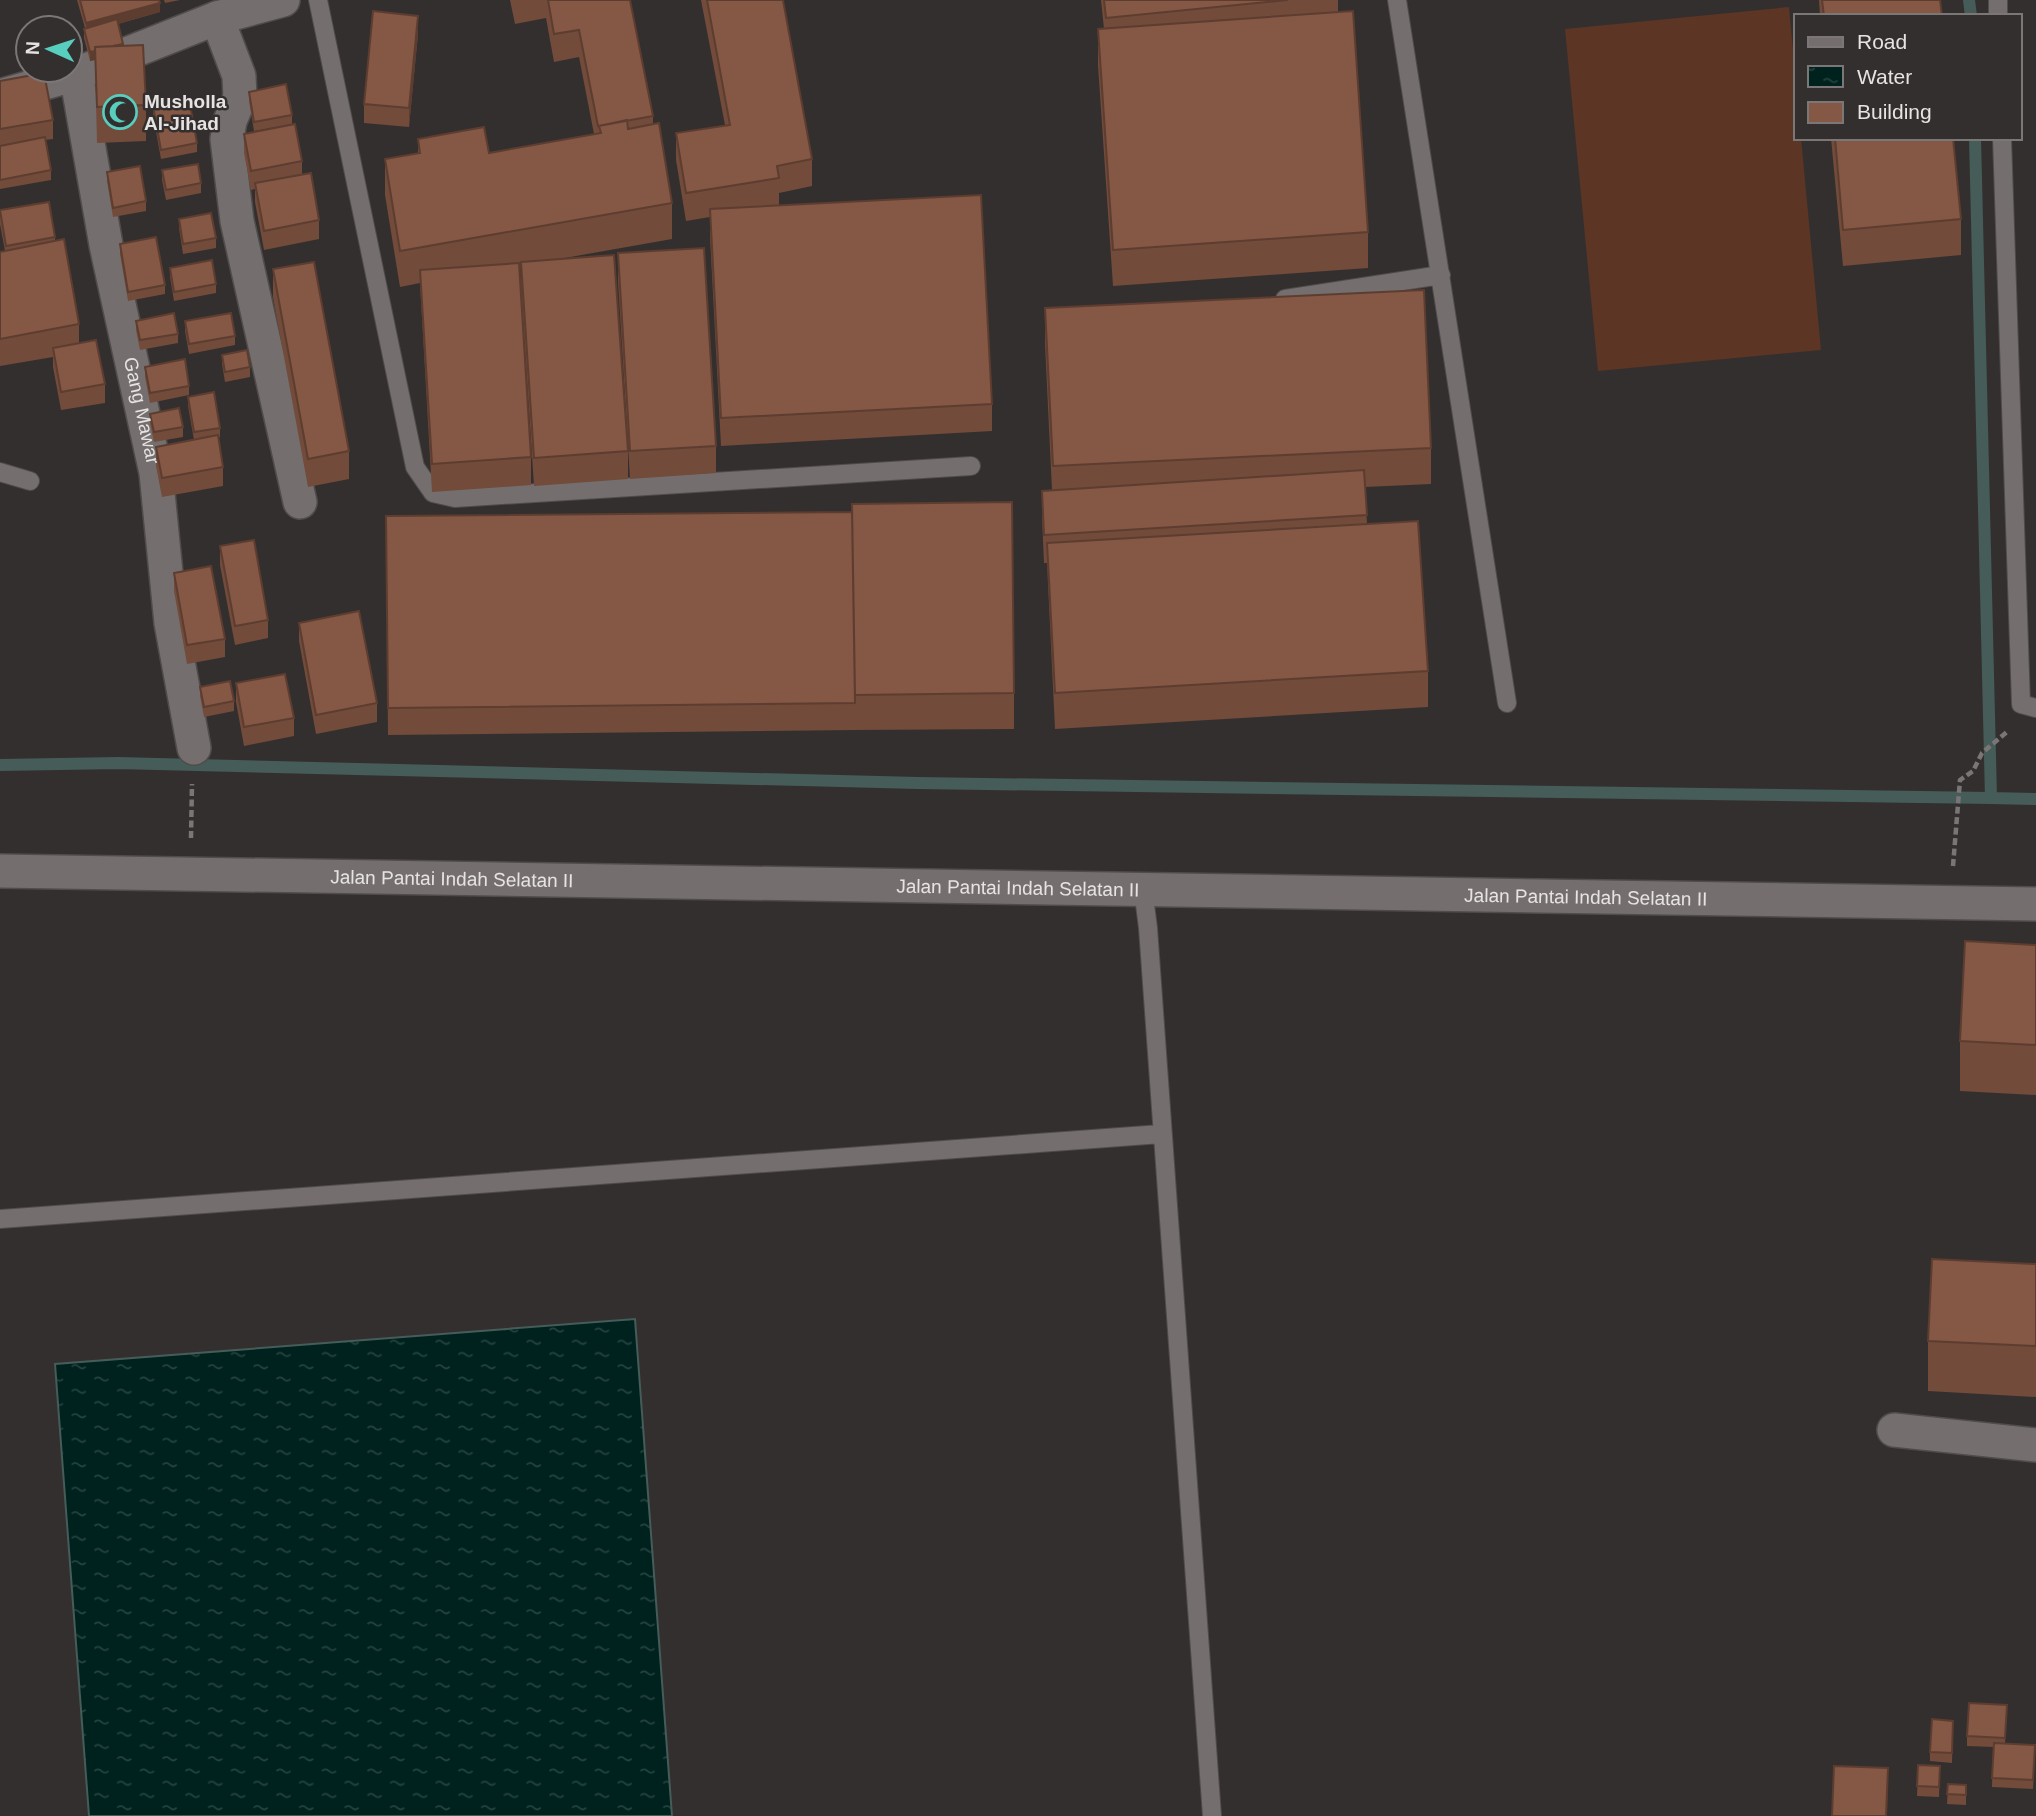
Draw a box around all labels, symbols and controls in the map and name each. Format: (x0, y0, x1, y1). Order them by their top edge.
north arrow (14, 14, 84, 84)
legend (1794, 14, 2022, 140)
text: Road (1857, 30, 1907, 53)
text: N (22, 41, 43, 56)
text: Water (1857, 65, 1912, 88)
place label: Musholla Al-Jihad (144, 91, 227, 134)
mosque icon: Musholla Al-Jihad (101, 93, 139, 131)
text: Building (1857, 100, 1932, 123)
street label: Gang Mawar (120, 355, 164, 467)
street label: Jalan Pantai Indah Selatan II (330, 866, 574, 891)
street label: Jalan Pantai Indah Selatan II (896, 876, 1140, 900)
street label: Jalan Pantai Indah Selatan II (1464, 885, 1708, 910)

